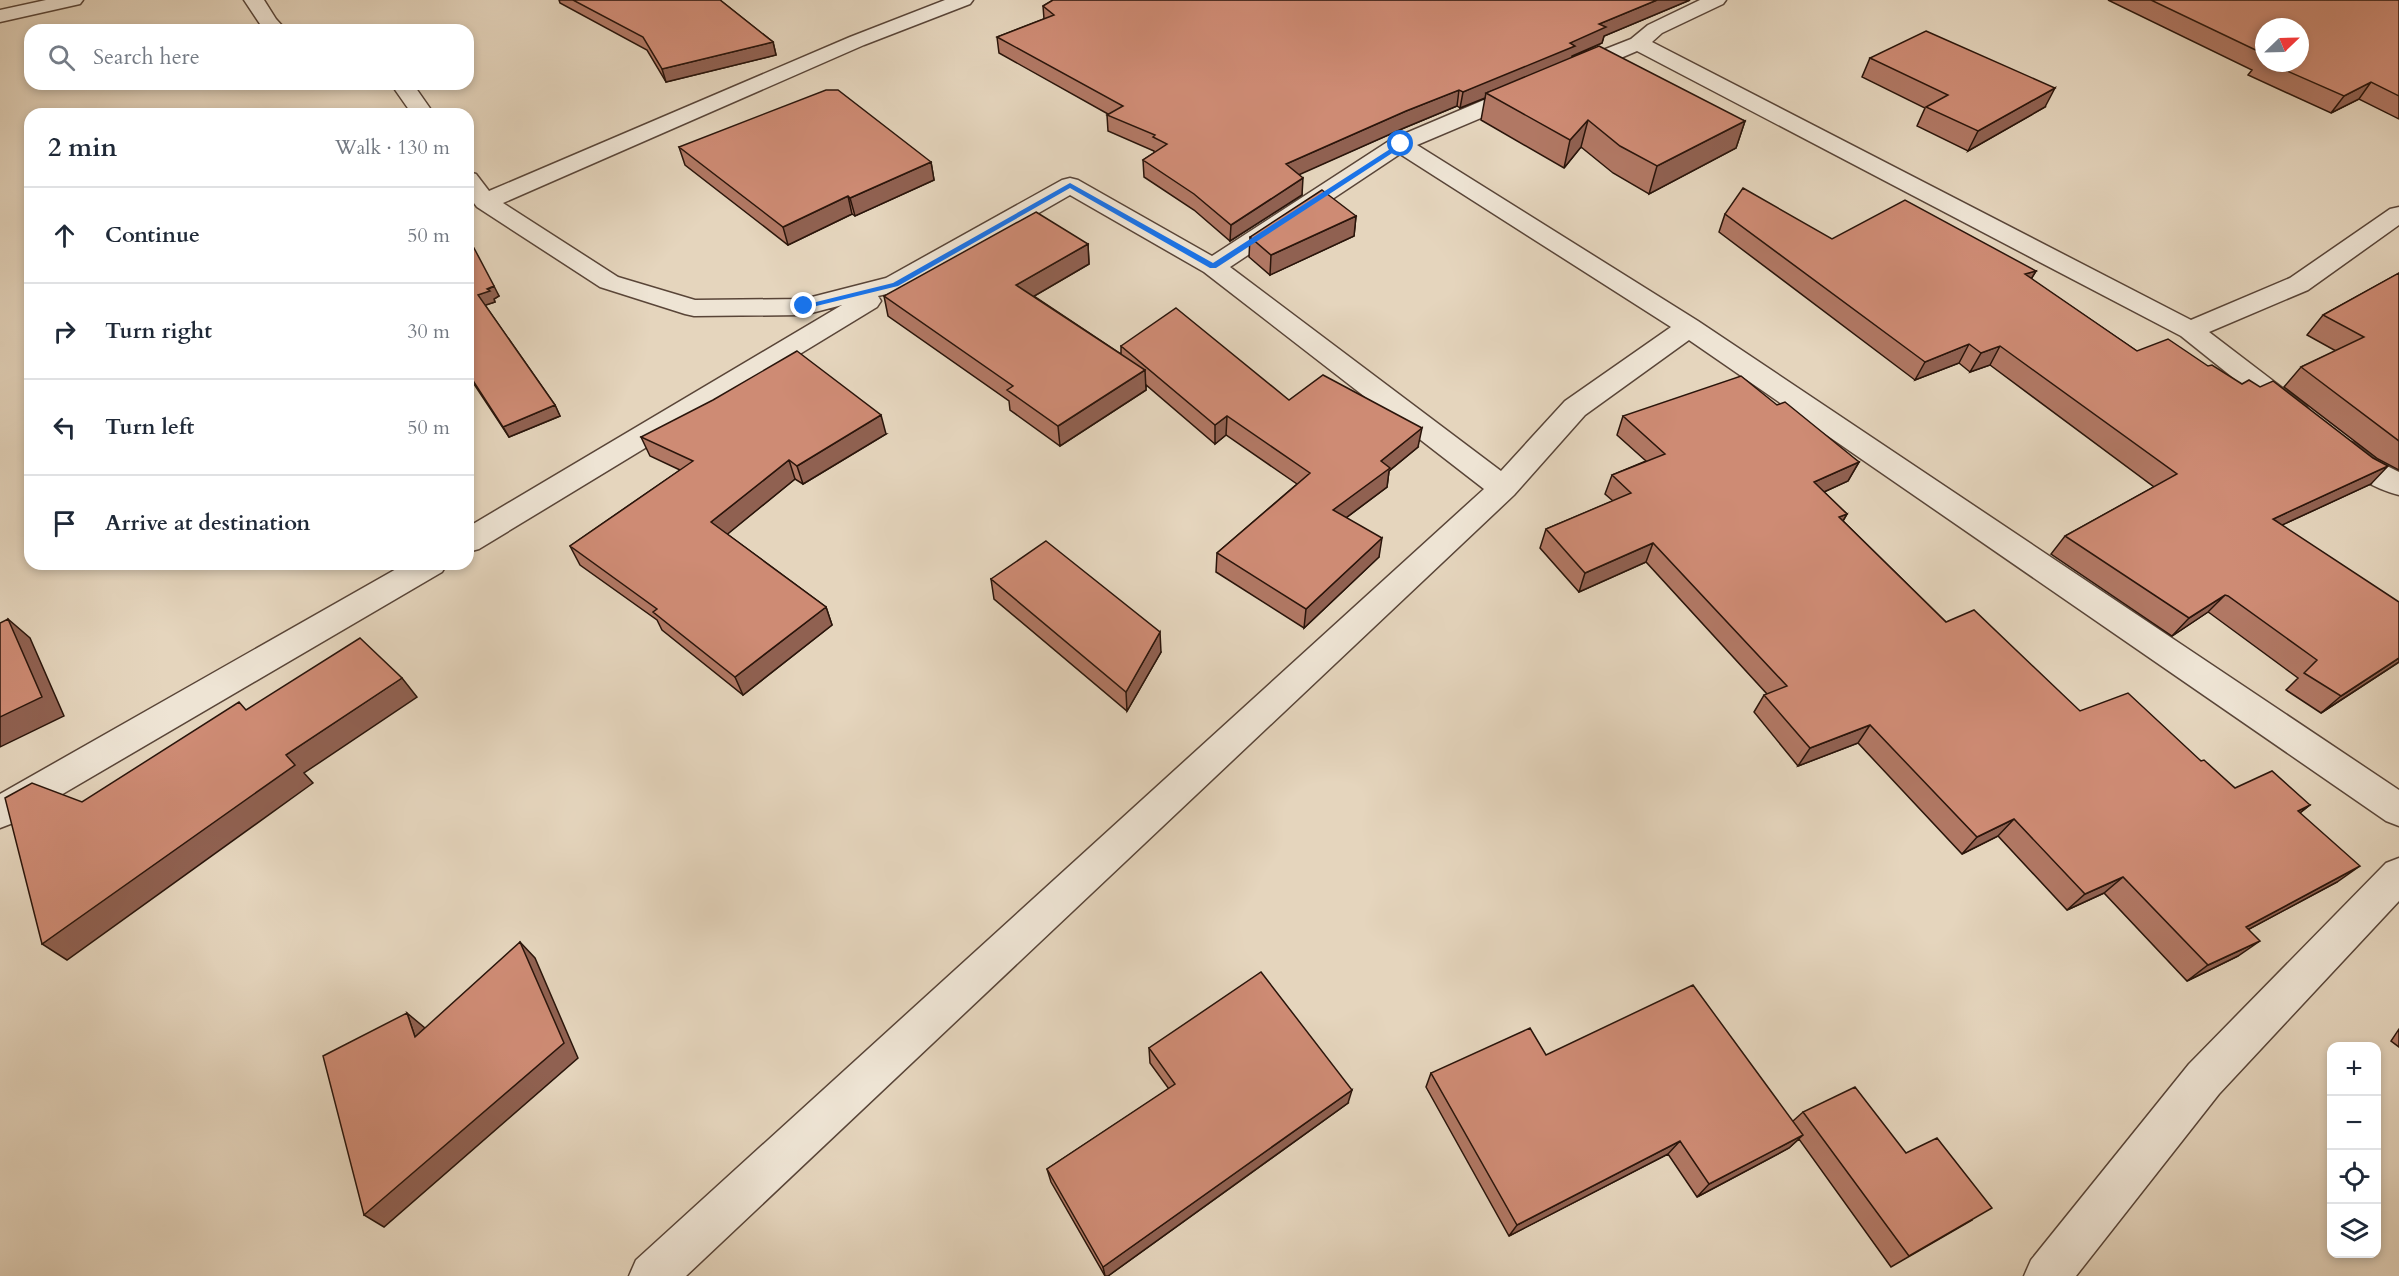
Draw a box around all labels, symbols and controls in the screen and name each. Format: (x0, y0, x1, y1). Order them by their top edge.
north arrow (2255, 18, 2309, 72)
search box (24, 24, 474, 90)
icon: search (45, 41, 78, 74)
text: Search here (93, 42, 200, 72)
text: 2 min (48, 130, 117, 165)
route start (1387, 130, 1413, 156)
text: Walk · 130 m (335, 134, 450, 161)
icon: ahead (48, 219, 81, 252)
text: Continue (105, 220, 200, 250)
text: 50 m (407, 222, 450, 249)
route end (790, 292, 816, 318)
icon: right (48, 315, 81, 348)
text: Turn right (105, 316, 212, 346)
text: 30 m (407, 318, 450, 345)
icon: left (48, 411, 81, 444)
text: Turn left (105, 412, 194, 442)
text: 50 m (407, 414, 450, 441)
icon: arrive (48, 507, 81, 540)
text: Arrive at destination (105, 508, 310, 538)
map controls (2327, 1042, 2381, 1258)
button: + (2327, 1042, 2381, 1096)
button: − (2327, 1096, 2381, 1150)
button: locate (2327, 1150, 2381, 1204)
button: layers (2327, 1204, 2381, 1258)

